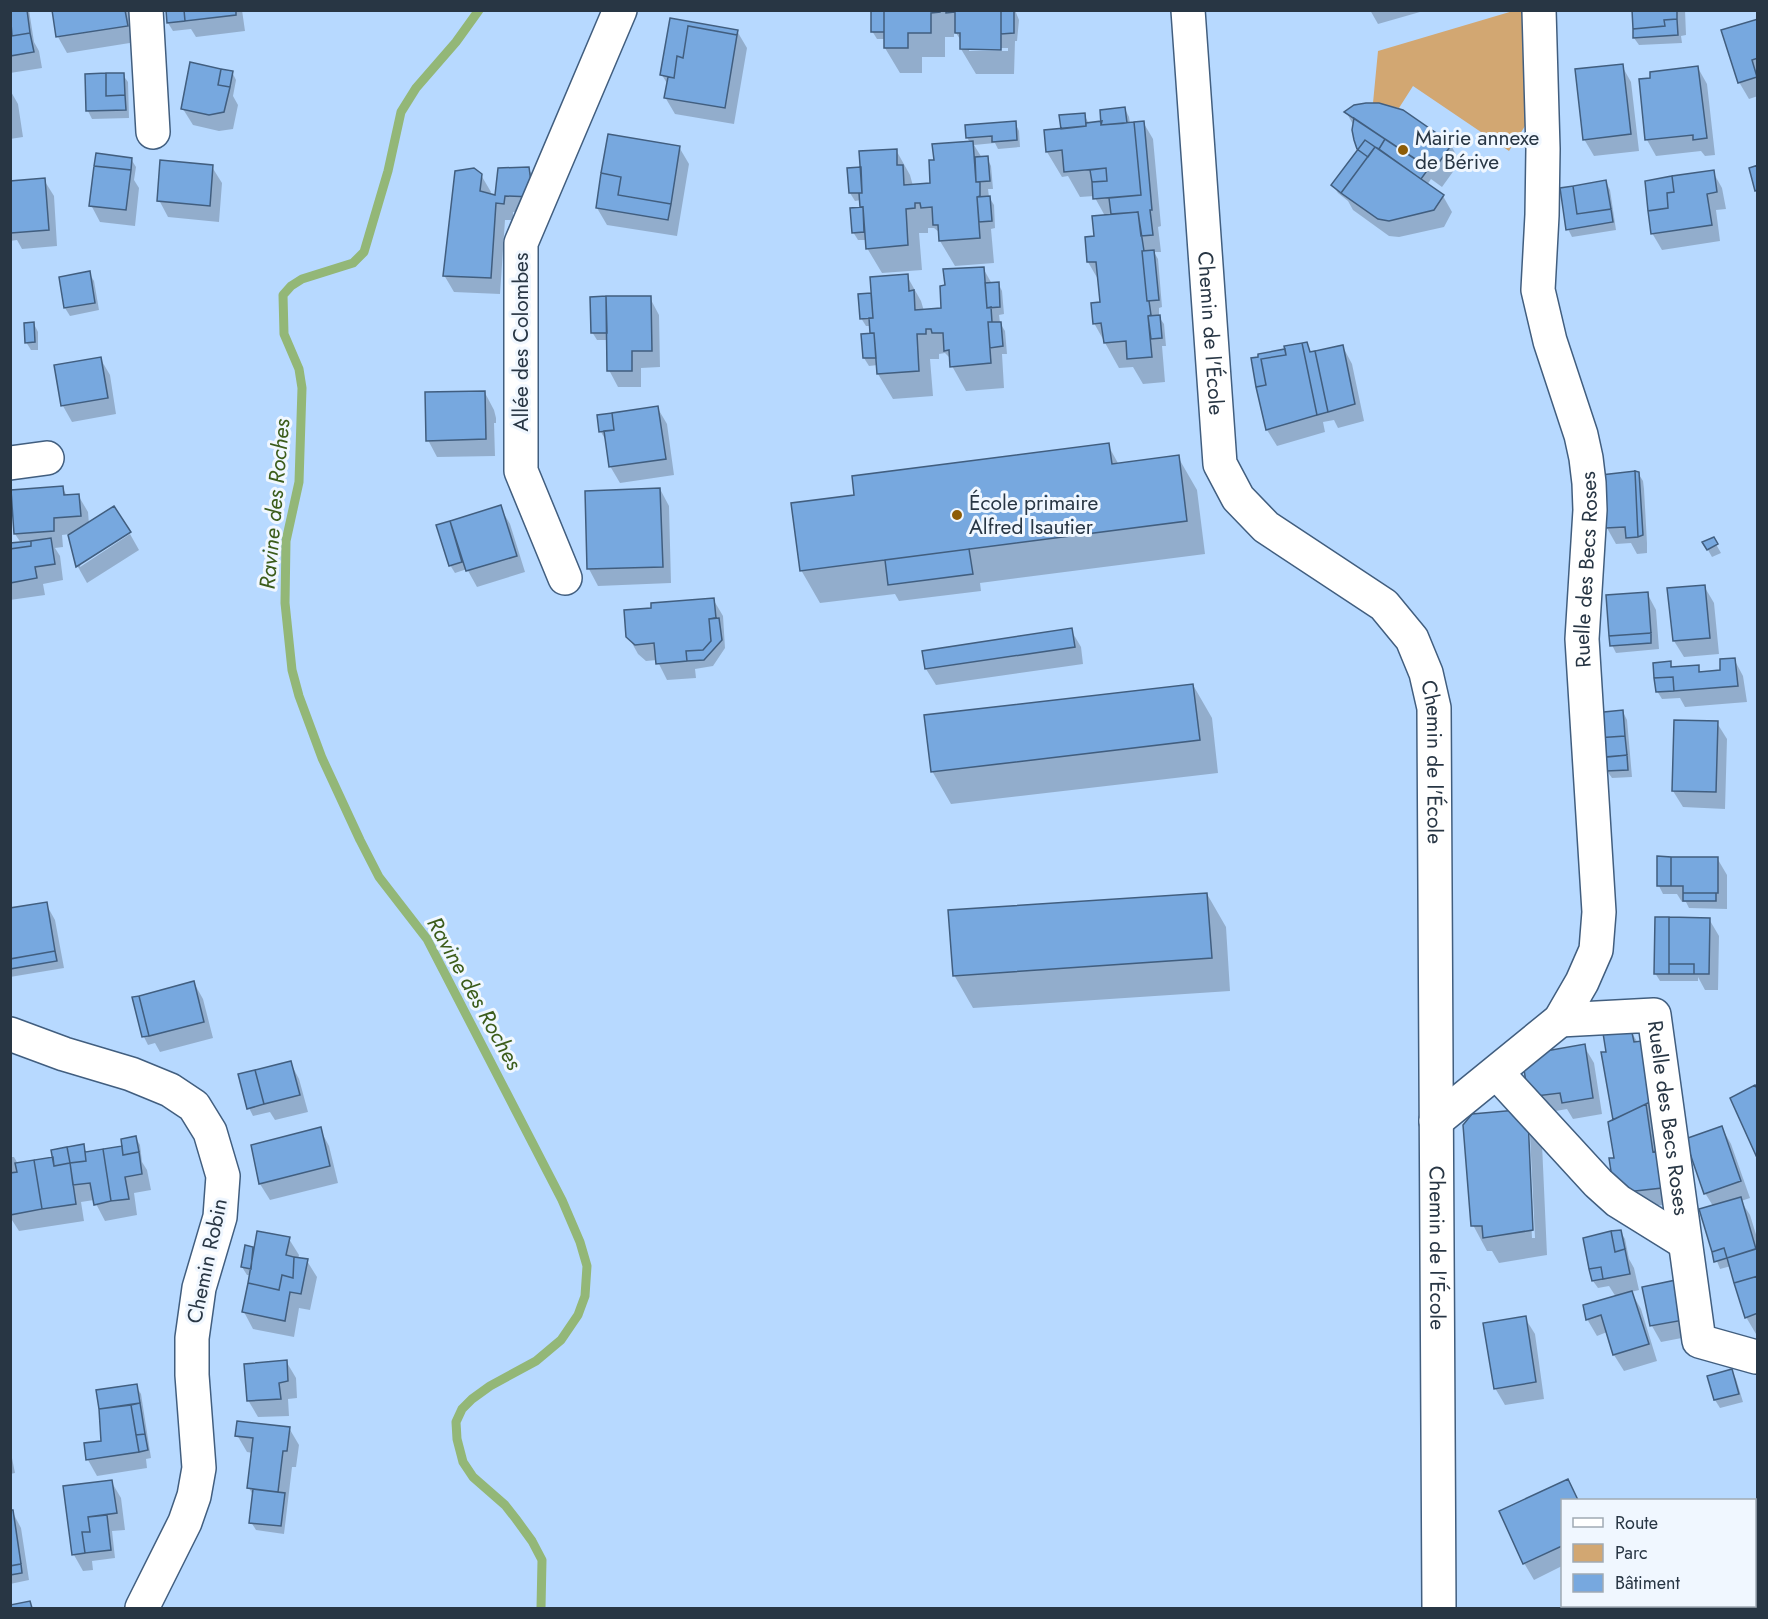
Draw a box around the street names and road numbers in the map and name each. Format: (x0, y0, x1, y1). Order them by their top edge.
street label: Chemin de l'École (1190, 250, 1232, 416)
street label: Allée des Colombes (506, 253, 536, 431)
street label: Ruelle des Becs Roses (1567, 470, 1605, 669)
street label: Chemin de l'École (1413, 677, 1450, 844)
street label: Ruelle des Becs Roses (1640, 1019, 1696, 1217)
street label: Chemin de l'École (1422, 1166, 1452, 1330)
street label: Chemin Robin (179, 1196, 235, 1326)

